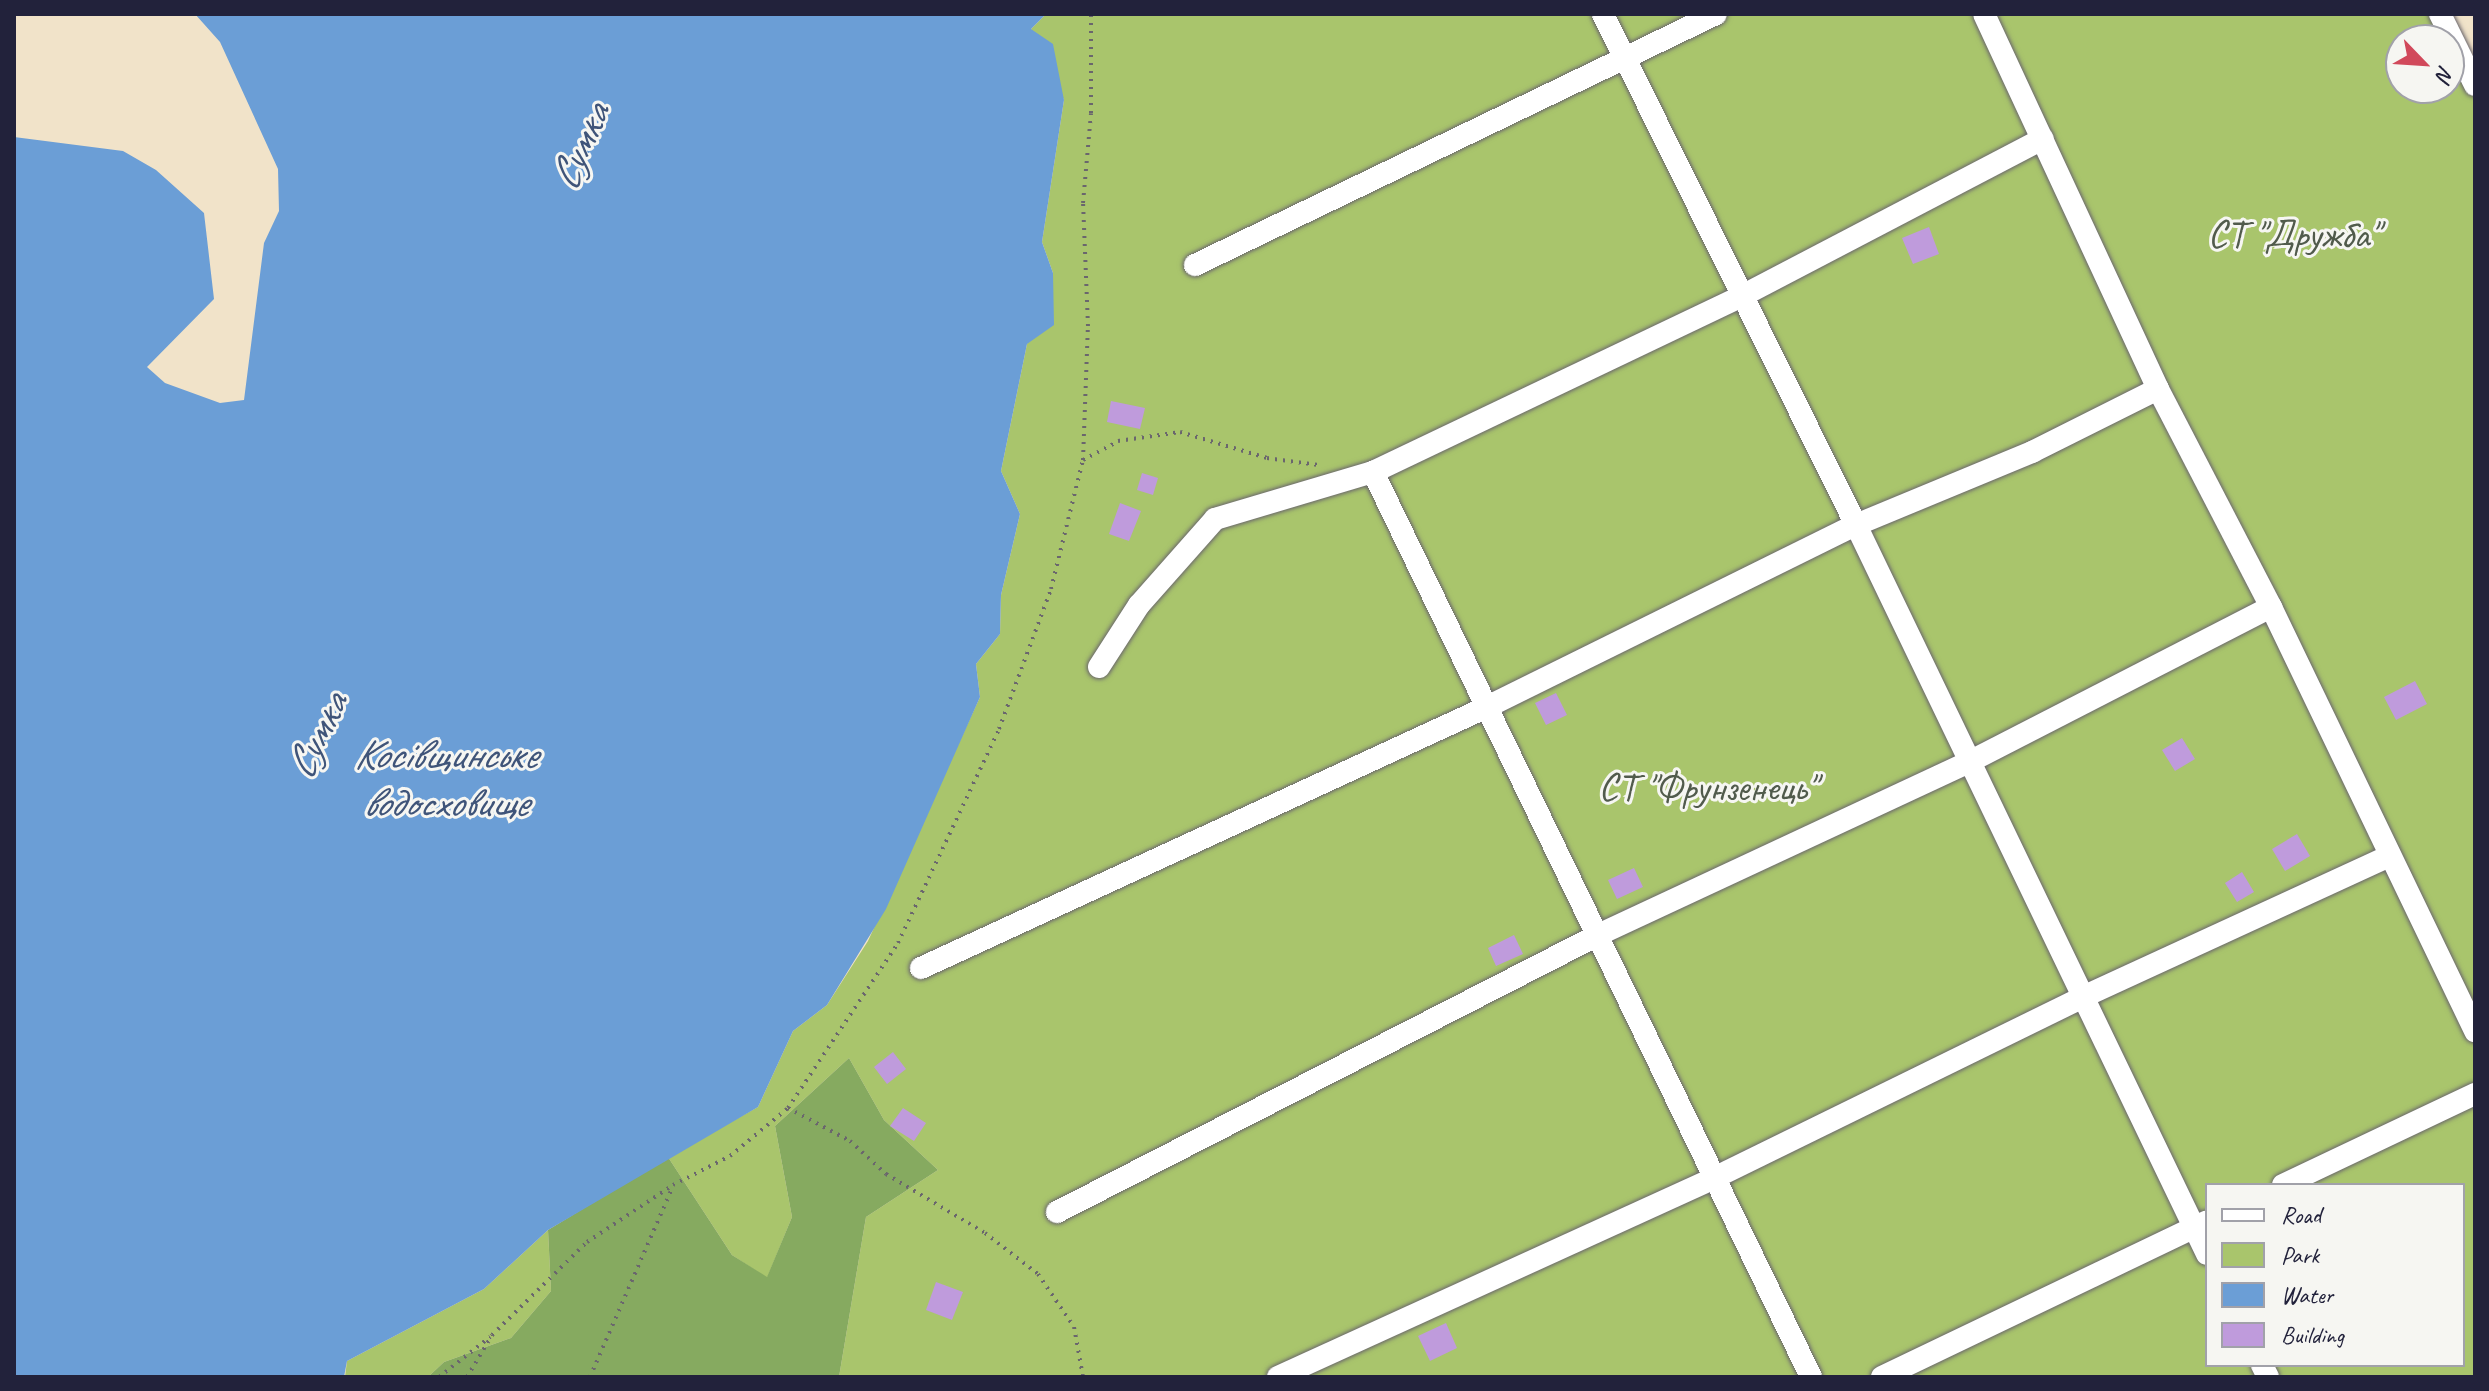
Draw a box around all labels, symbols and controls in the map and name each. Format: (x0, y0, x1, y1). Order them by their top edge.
north arrow (2385, 24, 2465, 104)
text: N (2429, 61, 2461, 85)
water label: Сумка (539, 96, 621, 198)
park label: СТ "Дружба" (2208, 210, 2378, 258)
water label: Сумка (275, 685, 359, 787)
water label: Косівщинське водосховище (354, 730, 536, 828)
park label: СТ "Фрунзенець" (1598, 763, 1816, 811)
legend (2205, 1183, 2465, 1367)
text: Road (2281, 1200, 2321, 1230)
text: Park (2281, 1240, 2319, 1270)
text: Water (2281, 1280, 2333, 1310)
text: Building (2281, 1320, 2344, 1350)

